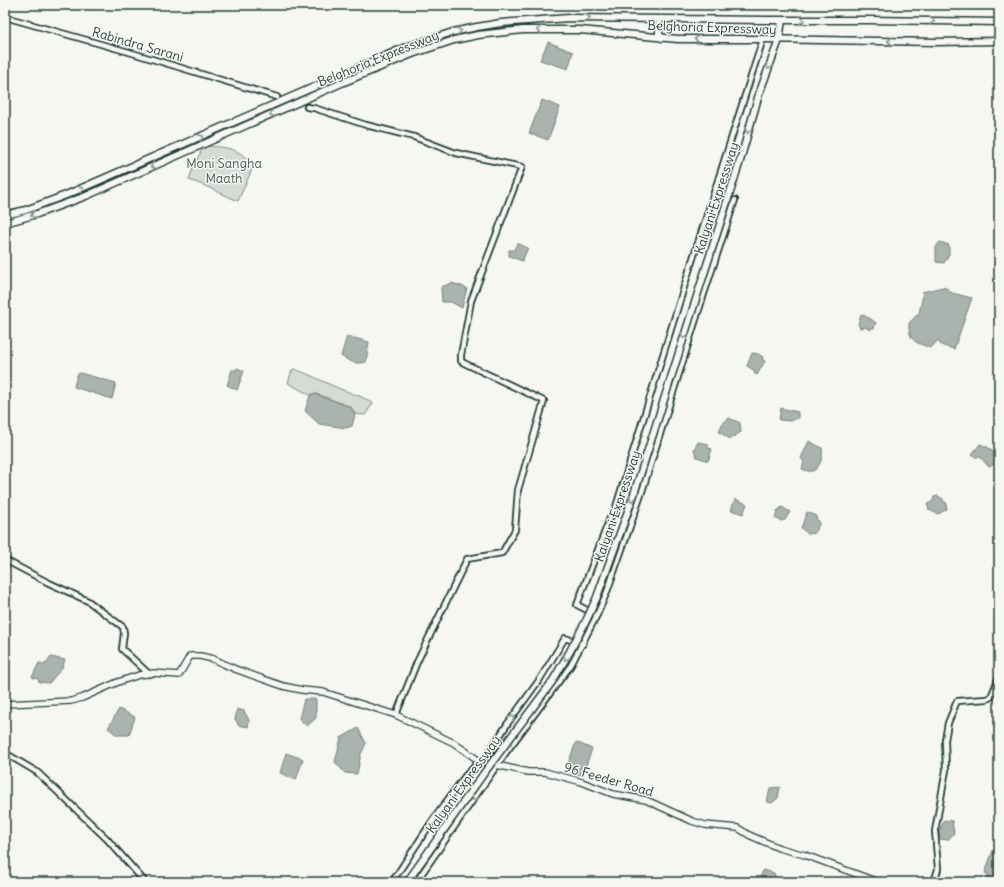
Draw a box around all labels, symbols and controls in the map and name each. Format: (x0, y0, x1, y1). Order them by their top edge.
one-way arrow (585, 14, 591, 23)
one-way arrow (799, 16, 805, 24)
street label: Belghoria Expressway (647, 17, 777, 38)
one-way arrow (929, 17, 935, 25)
street label: Rabindra Sarani (90, 23, 186, 66)
street label: Belghoria Expressway (315, 26, 441, 91)
one-way arrow (536, 26, 542, 34)
one-way arrow (456, 27, 462, 35)
one-way arrow (694, 35, 700, 43)
one-way arrow (887, 37, 893, 45)
one-way arrow (765, 63, 773, 70)
one-way arrow (269, 109, 277, 117)
one-way arrow (745, 128, 753, 135)
one-way arrow (196, 134, 204, 142)
street label: Kalyani Expressway (690, 140, 743, 256)
park label: Moni Sangha Maath (186, 155, 262, 187)
one-way arrow (150, 161, 158, 169)
one-way arrow (78, 185, 85, 193)
one-way arrow (30, 210, 37, 219)
one-way arrow (680, 332, 689, 339)
street label: Kalyani Expressway (590, 448, 645, 564)
one-way arrow (628, 496, 637, 503)
one-way arrow (564, 654, 571, 661)
one-way arrow (507, 715, 514, 722)
street label: Kalyani Expressway (422, 732, 505, 836)
street label: 96 Feeder Road (562, 759, 656, 800)
one-way arrow (471, 794, 479, 801)

